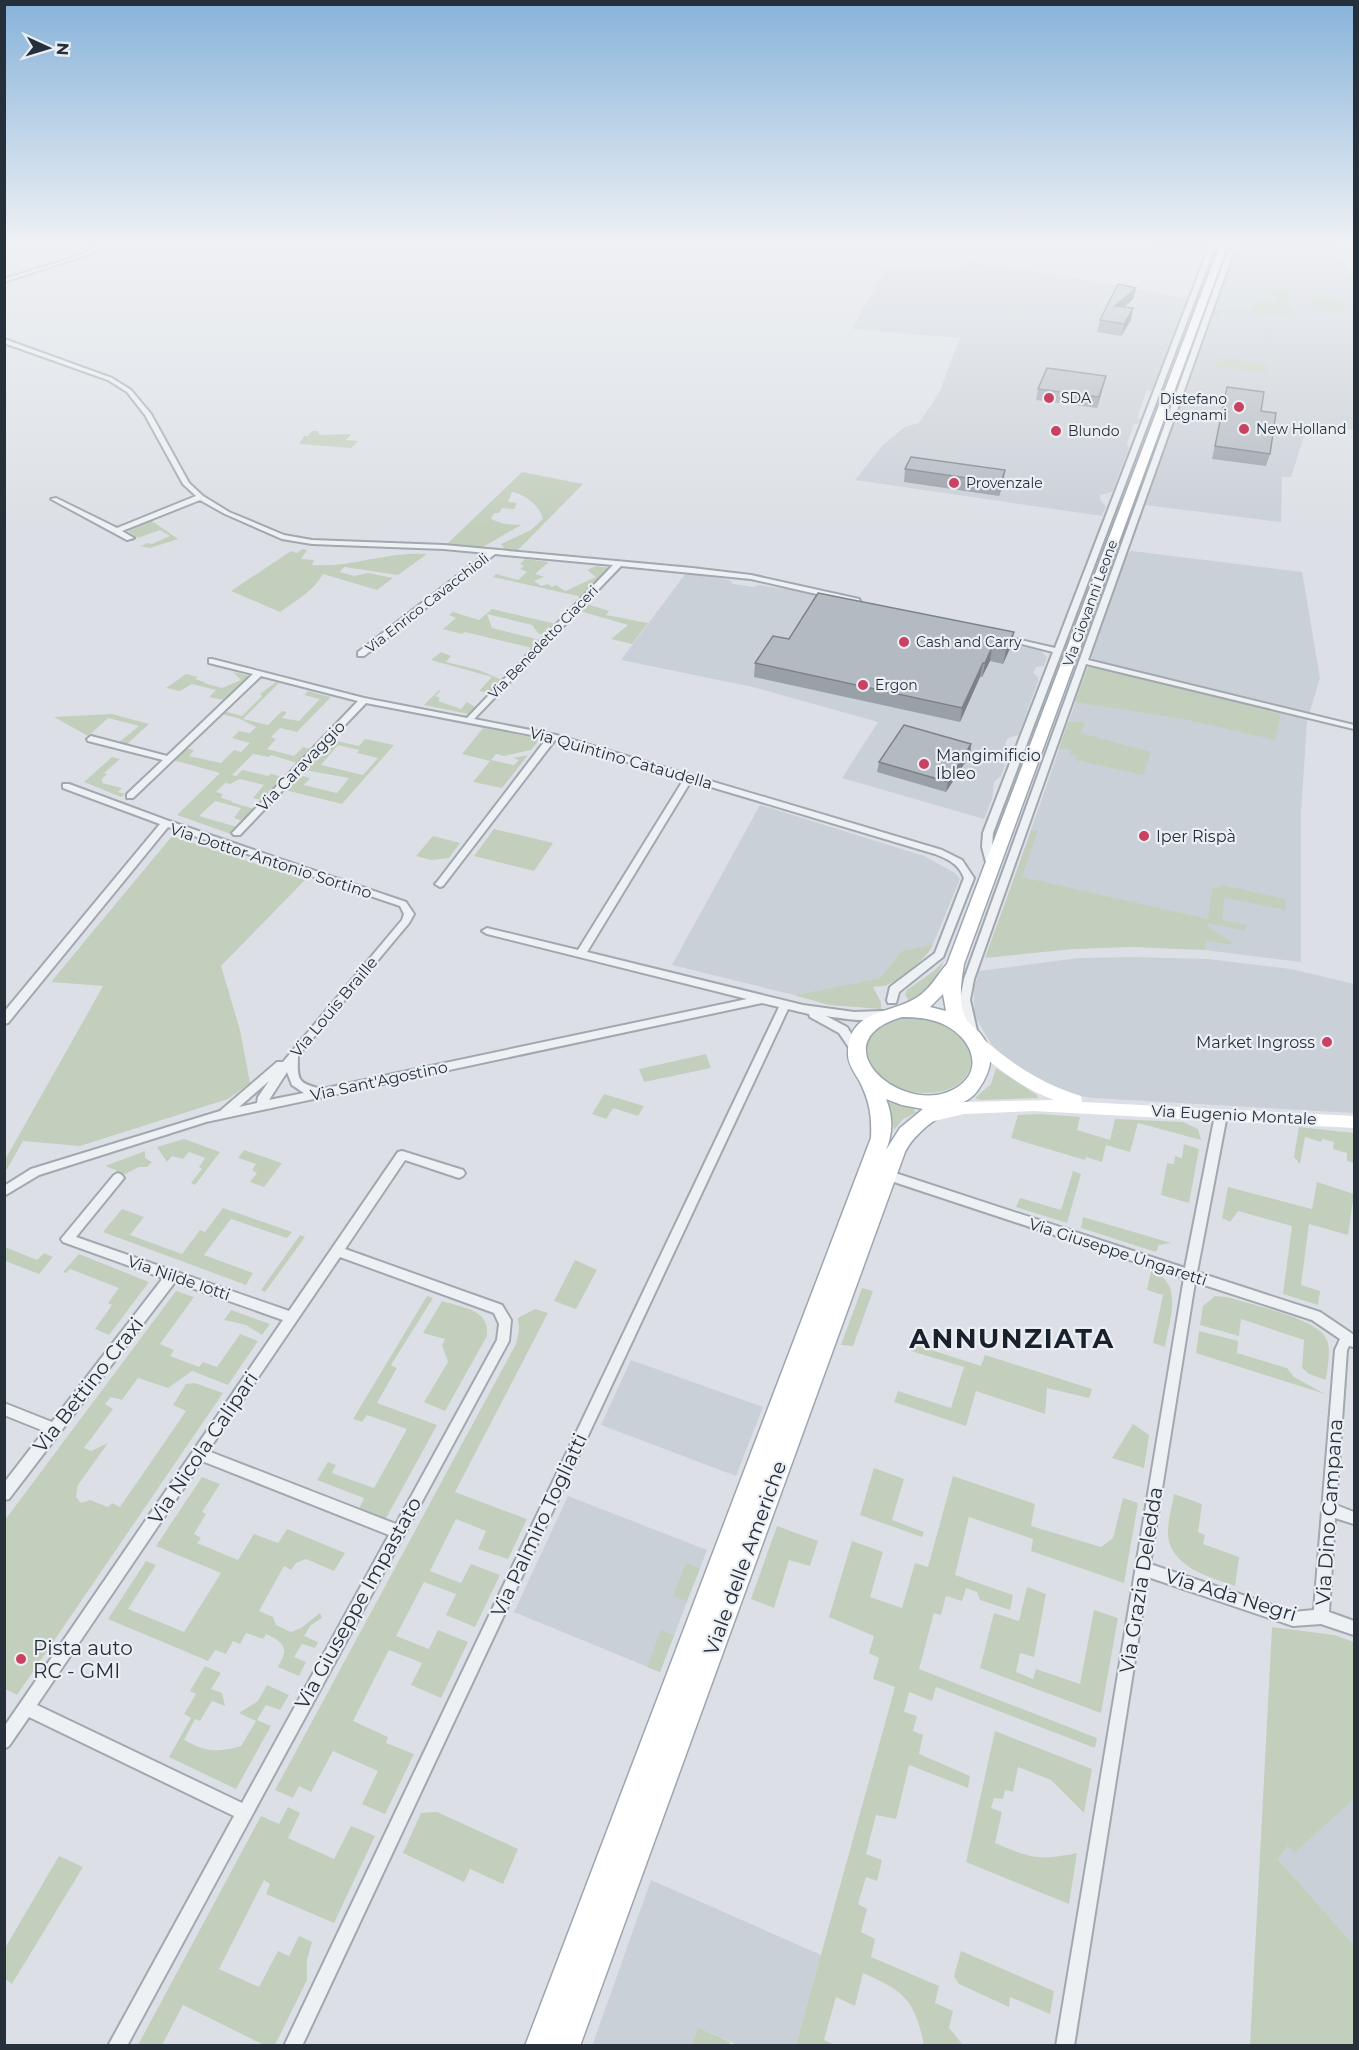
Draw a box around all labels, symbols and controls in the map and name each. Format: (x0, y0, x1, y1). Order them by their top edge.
north arrow (18, 18, 78, 78)
text: N (53, 42, 72, 56)
place label: SDA (1061, 389, 1092, 407)
place label: Distefano Legnami (1160, 390, 1227, 424)
marker: SDA (1042, 391, 1056, 405)
marker: Distefano Legnami (1232, 400, 1246, 414)
place label: New Holland (1256, 420, 1347, 438)
place label: Blundo (1068, 422, 1120, 440)
marker: New Holland (1237, 422, 1251, 436)
marker: Blundo (1049, 424, 1063, 438)
place label: Provenzale (966, 474, 1043, 492)
marker: Provenzale (947, 476, 961, 490)
street label: Via Giovanni Leone (1059, 537, 1121, 669)
street label: Via Enrico Cavacchioli (362, 549, 492, 657)
street label: Via Benedetto Ciaceri (484, 581, 602, 703)
place label: Cash and Carry (916, 633, 1022, 651)
marker: Cash and Carry (897, 635, 911, 649)
place label: Ergon (875, 676, 918, 694)
marker: Ergon (856, 678, 870, 692)
street label: Via Caravaggio (253, 717, 349, 815)
street label: Via Quintino Cataudella (527, 723, 715, 793)
place label: Mangimificio Ibleo (936, 746, 1041, 783)
marker: Mangimificio Ibleo (917, 757, 931, 771)
street label: Via Dottor Antonio Sortino (168, 819, 374, 903)
place label: Iper Rispà (1156, 827, 1236, 846)
marker: Iper Rispà (1137, 829, 1151, 843)
street label: Via Louis Braille (287, 953, 381, 1061)
place label: Market Ingross (1196, 1033, 1315, 1052)
marker: Market Ingross (1320, 1035, 1334, 1049)
street label: Via Sant'Agostino (309, 1057, 449, 1105)
street label: Via Eugenio Montale (1151, 1101, 1317, 1129)
street label: Via Giuseppe Ungaretti (1027, 1214, 1209, 1290)
street label: Via Nilde Iotti (125, 1252, 233, 1304)
street label: Via Bettino Craxi (28, 1313, 148, 1457)
district label: ANNUNZIATA (908, 1322, 1115, 1355)
street label: Via Nicola Calipari (143, 1367, 263, 1529)
street label: Via Dino Campana (1311, 1418, 1347, 1606)
street label: Via Palmiro Togliatti (486, 1429, 592, 1621)
street label: Viale delle Americhe (699, 1458, 791, 1658)
street label: Via Grazia Deledda (1114, 1485, 1168, 1675)
street label: Via Giuseppe Impastato (290, 1493, 426, 1713)
street label: Via Ada Negri (1162, 1564, 1300, 1626)
place label: Pista auto RC - GMI (33, 1636, 133, 1683)
marker: Pista auto RC - GMI (14, 1652, 28, 1666)

